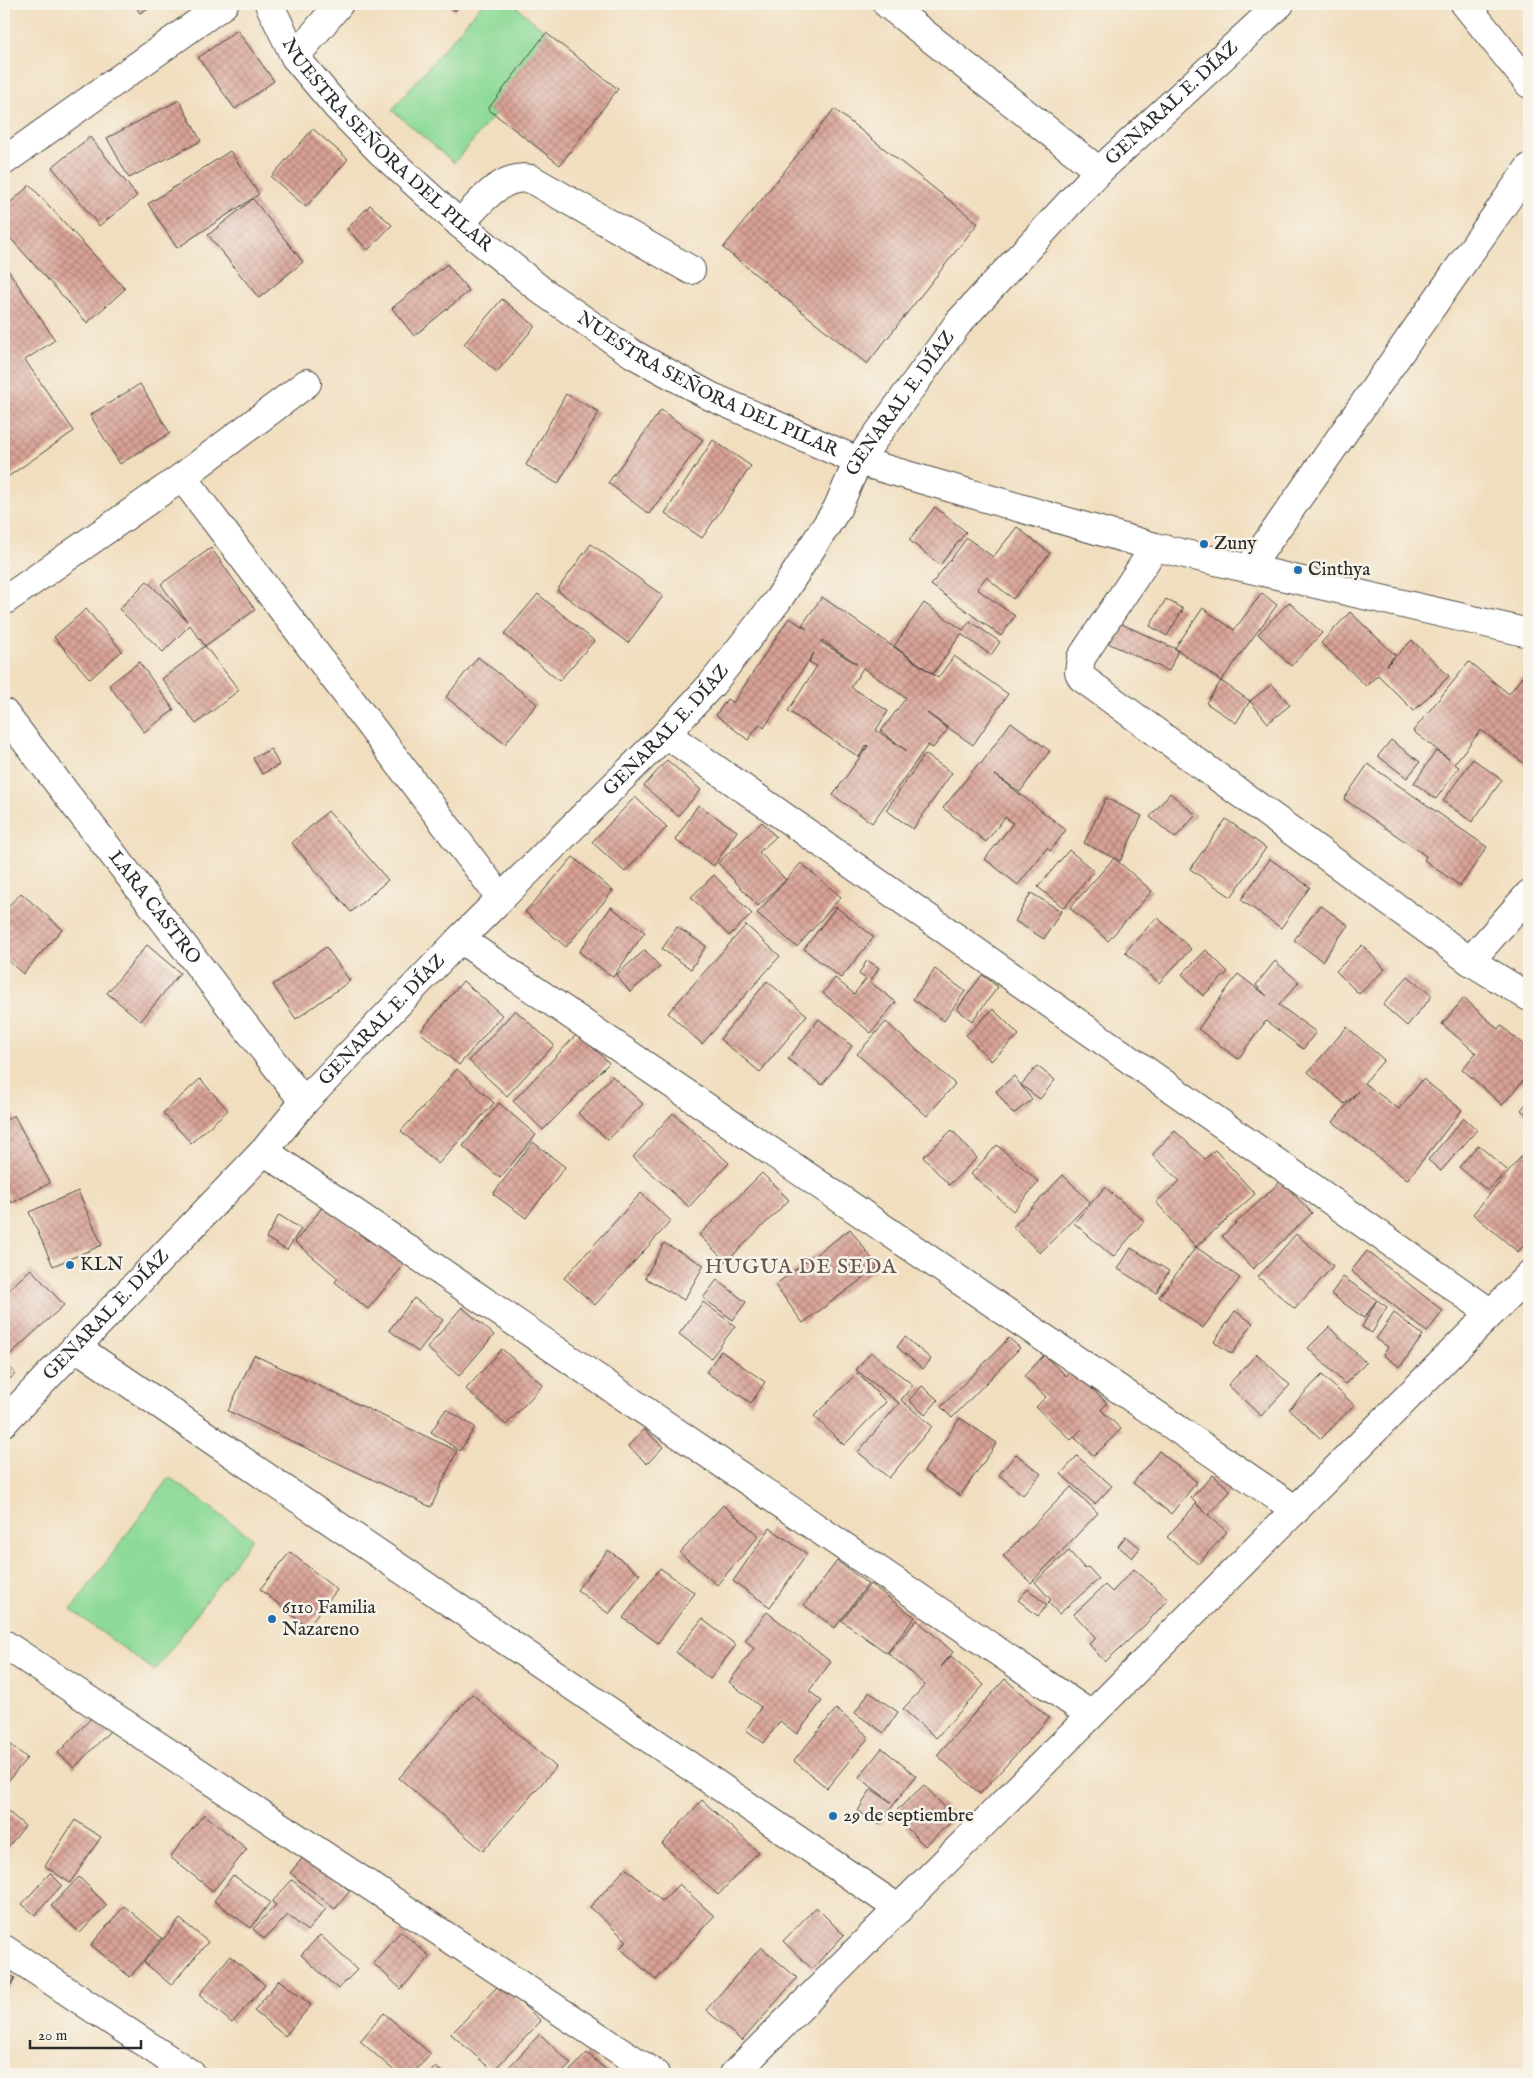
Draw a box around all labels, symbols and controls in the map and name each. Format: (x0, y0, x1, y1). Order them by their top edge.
street label: NUESTRA SEÑORA DEL PILAR (276, 34, 498, 258)
street label: GENARAL E. DÍAZ (1101, 36, 1244, 171)
street label: NUESTRA SEÑORA DEL PILAR (572, 307, 842, 463)
street label: GENARAL E. DÍAZ (841, 326, 960, 480)
place label: Zuny (1214, 532, 1257, 556)
marker: Zuny (1198, 538, 1210, 550)
place label: Cinthya (1308, 558, 1371, 582)
marker: Cinthya (1292, 564, 1304, 576)
street label: GENARAL E. DÍAZ (598, 660, 735, 801)
street label: LARA CASTRO (103, 846, 206, 970)
street label: GENARAL E. DÍAZ (314, 949, 451, 1091)
street label: GENARAL E. DÍAZ (38, 1245, 175, 1386)
place label: KLN (80, 1253, 124, 1277)
district label: HUGUA DE SEDA (705, 1254, 897, 1281)
marker: KLN (64, 1259, 76, 1271)
place label: 6110 Familia Nazareno (282, 1596, 376, 1642)
marker: 6110 Familia Nazareno (266, 1613, 278, 1625)
place label: 29 de septiembre (843, 1804, 974, 1828)
marker: 29 de septiembre (827, 1810, 839, 1822)
scale bar (30, 2018, 141, 2050)
text: 20 m (38, 2026, 68, 2045)

